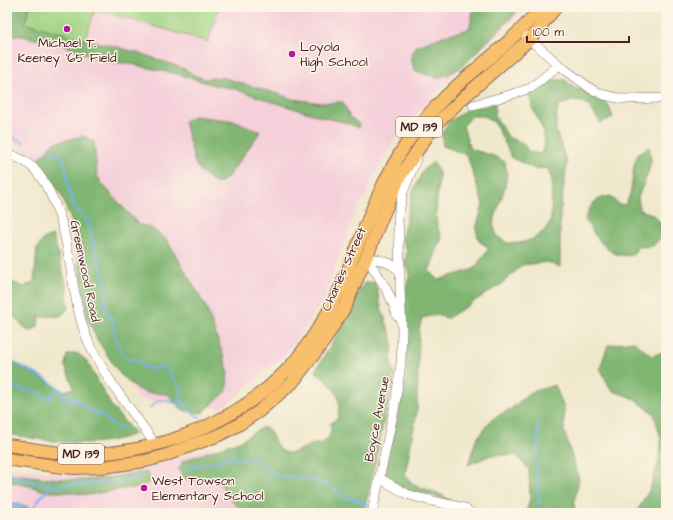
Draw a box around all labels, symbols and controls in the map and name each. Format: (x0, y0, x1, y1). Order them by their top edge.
scale bar (527, 18, 629, 44)
marker: Michael T. Keeney '65 Field (62, 24, 72, 34)
text: 100 m (533, 24, 564, 41)
place label: Michael T. Keeney '65 Field (17, 34, 117, 68)
place label: Loyola High School (300, 38, 368, 72)
marker: Loyola High School (287, 49, 297, 59)
road number: MD 139 (396, 117, 442, 137)
street label: Greenwood Road (65, 218, 105, 324)
street label: Charles Street (317, 223, 371, 314)
street label: Boyce Avenue (360, 375, 395, 463)
road number: MD 139 (58, 444, 104, 464)
place label: West Towson Elementary School (152, 472, 264, 506)
marker: West Towson Elementary School (139, 483, 149, 493)

